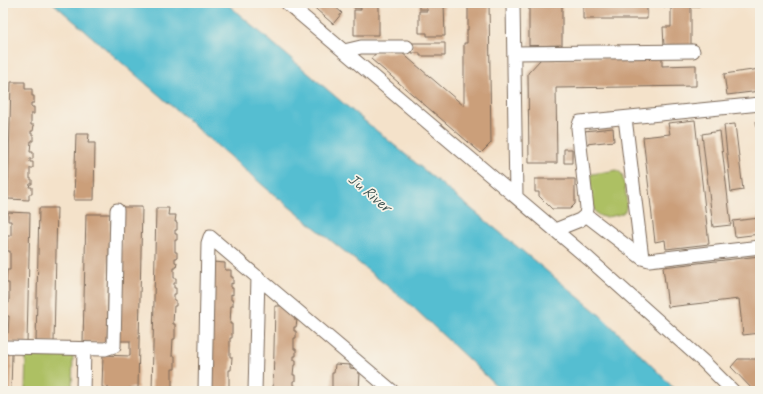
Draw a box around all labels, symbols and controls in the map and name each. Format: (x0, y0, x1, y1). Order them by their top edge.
water label: Ju River (343, 170, 397, 219)

